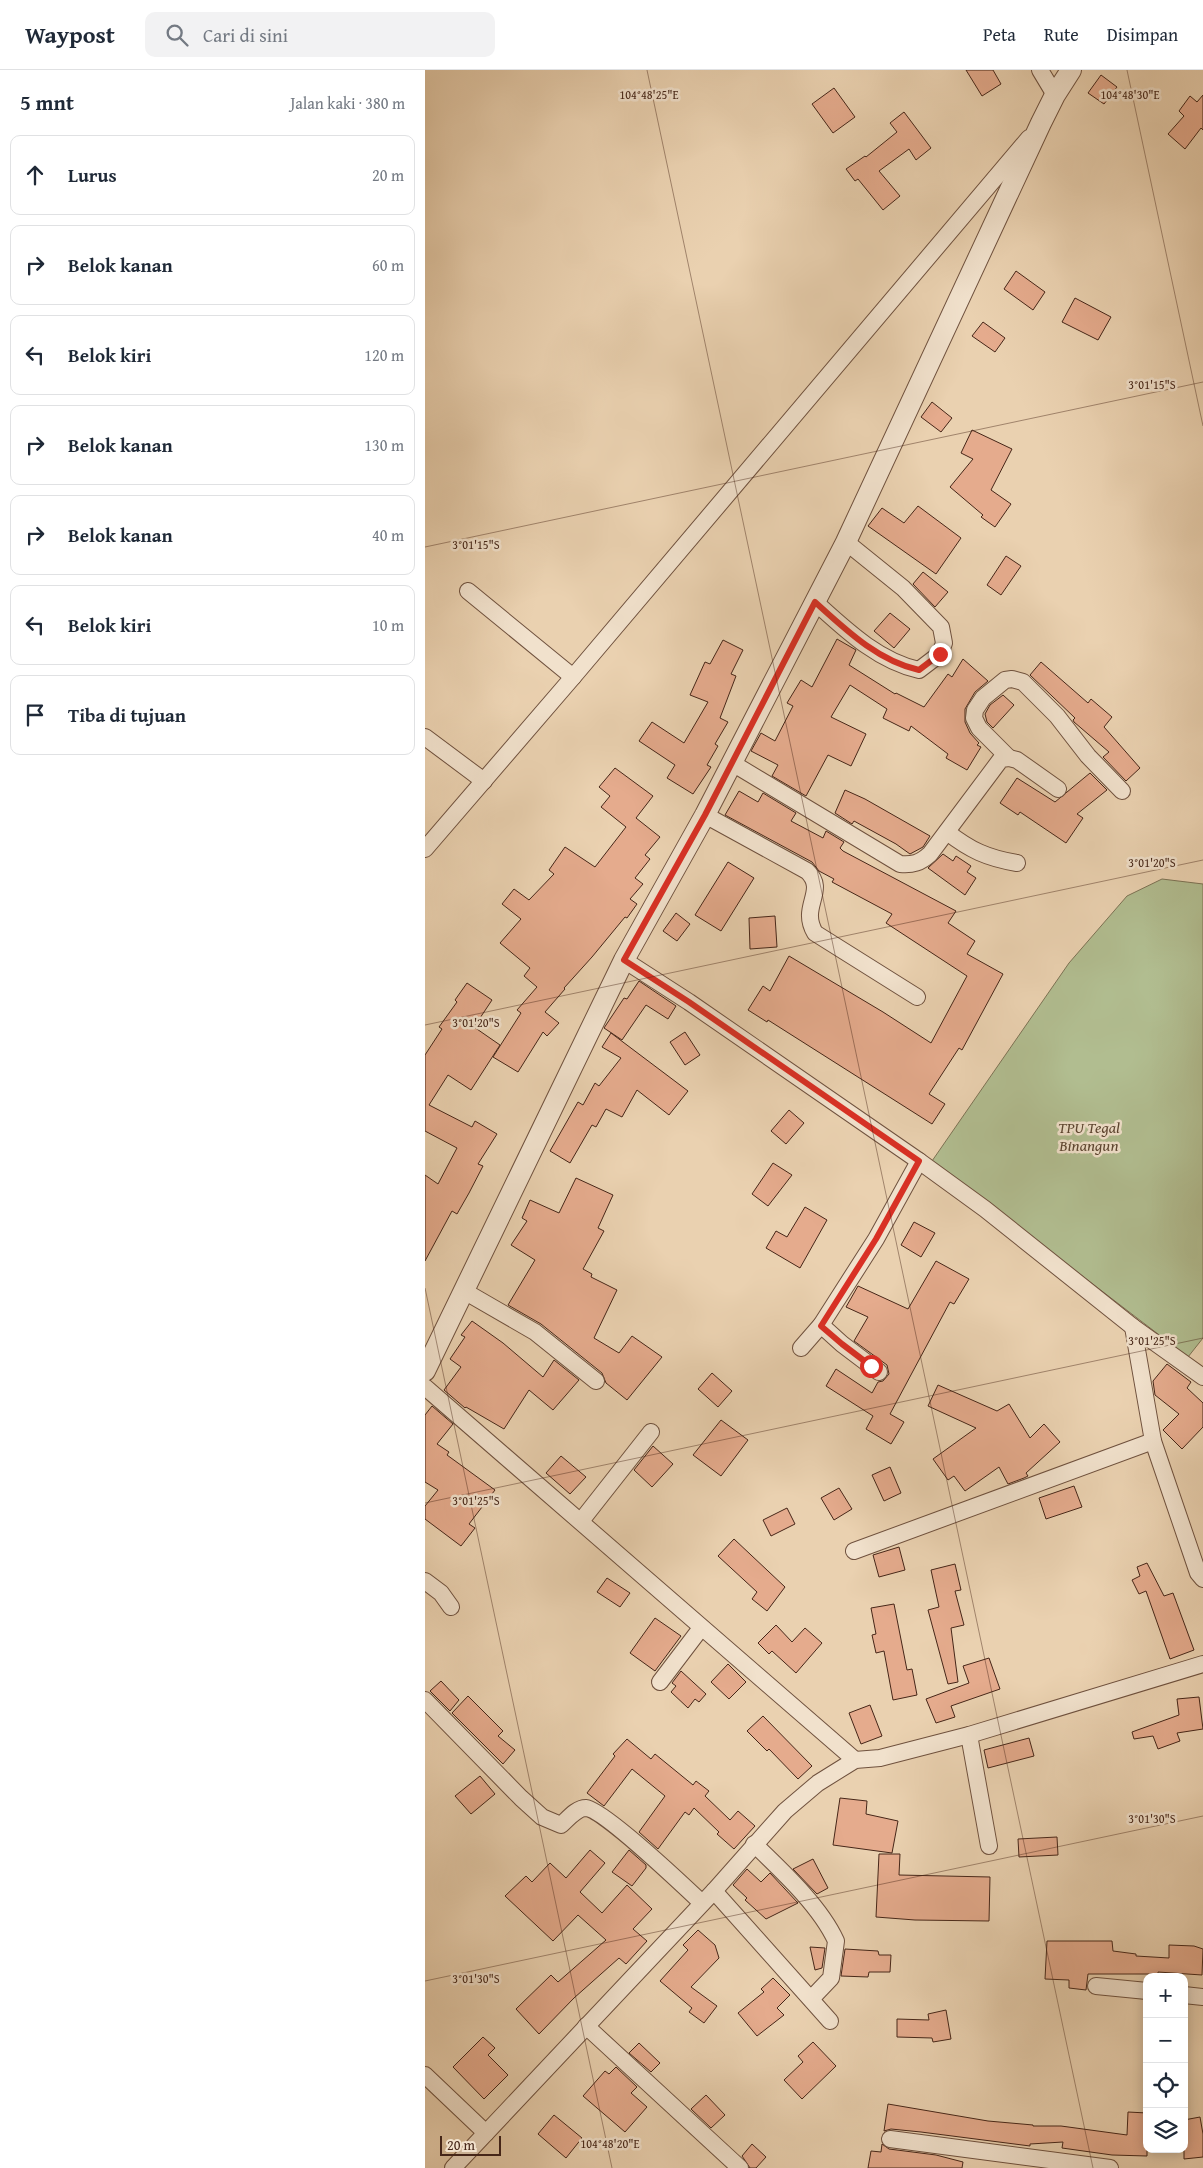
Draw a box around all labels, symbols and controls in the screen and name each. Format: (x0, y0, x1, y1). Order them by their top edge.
search box (145, 12, 495, 57)
text: Waypost (25, 17, 115, 52)
icon: search (163, 21, 191, 49)
text: Cari di sini (203, 21, 288, 49)
text: Peta (983, 21, 1016, 48)
text: Rute (1044, 21, 1079, 48)
text: Disimpan (1107, 21, 1178, 48)
text: 104°48'25"E (619, 86, 679, 103)
text: 104°48'30"E (1100, 86, 1160, 103)
text: 5 mnt (20, 87, 74, 118)
text: Jalan kaki · 380 m (290, 91, 405, 115)
icon: ahead (21, 161, 49, 189)
text: Lurus (68, 161, 117, 189)
text: 20 m (372, 163, 404, 187)
icon: right (21, 251, 49, 279)
text: Belok kanan (68, 251, 173, 279)
text: 60 m (372, 253, 404, 277)
icon: left (21, 341, 49, 369)
text: Belok kiri (68, 341, 151, 369)
text: 120 m (364, 343, 404, 367)
text: 3°01'15"S (1128, 376, 1176, 393)
icon: right (21, 431, 49, 459)
text: Belok kanan (68, 431, 173, 459)
text: 130 m (364, 433, 404, 457)
icon: right (21, 521, 49, 549)
text: Belok kanan (68, 521, 173, 549)
text: 40 m (372, 523, 404, 547)
text: 3°01'15"S (452, 536, 500, 553)
icon: left (21, 611, 49, 639)
text: Belok kiri (68, 611, 151, 639)
text: 10 m (372, 613, 404, 637)
route end (929, 643, 952, 666)
icon: arrive (21, 701, 49, 729)
text: Tiba di tujuan (68, 701, 186, 729)
text: 3°01'20"S (1128, 854, 1176, 871)
text: 3°01'20"S (452, 1014, 500, 1031)
park label: TPU Tegal Binangun (1058, 1115, 1120, 1157)
text: 3°01'25"S (1128, 1332, 1176, 1349)
route start (860, 1355, 883, 1378)
text: 3°01'25"S (452, 1492, 500, 1509)
text: 3°01'30"S (1128, 1810, 1176, 1827)
text: 3°01'30"S (452, 1970, 500, 1987)
map controls (1143, 1973, 1188, 2153)
button: + (1143, 1973, 1188, 2018)
button: − (1143, 2018, 1188, 2063)
button: locate (1143, 2063, 1188, 2108)
button: layers (1143, 2108, 1188, 2153)
scale bar (440, 2133, 501, 2156)
text: 20 m (447, 2135, 475, 2155)
text: 104°48'20"E (580, 2135, 640, 2152)

